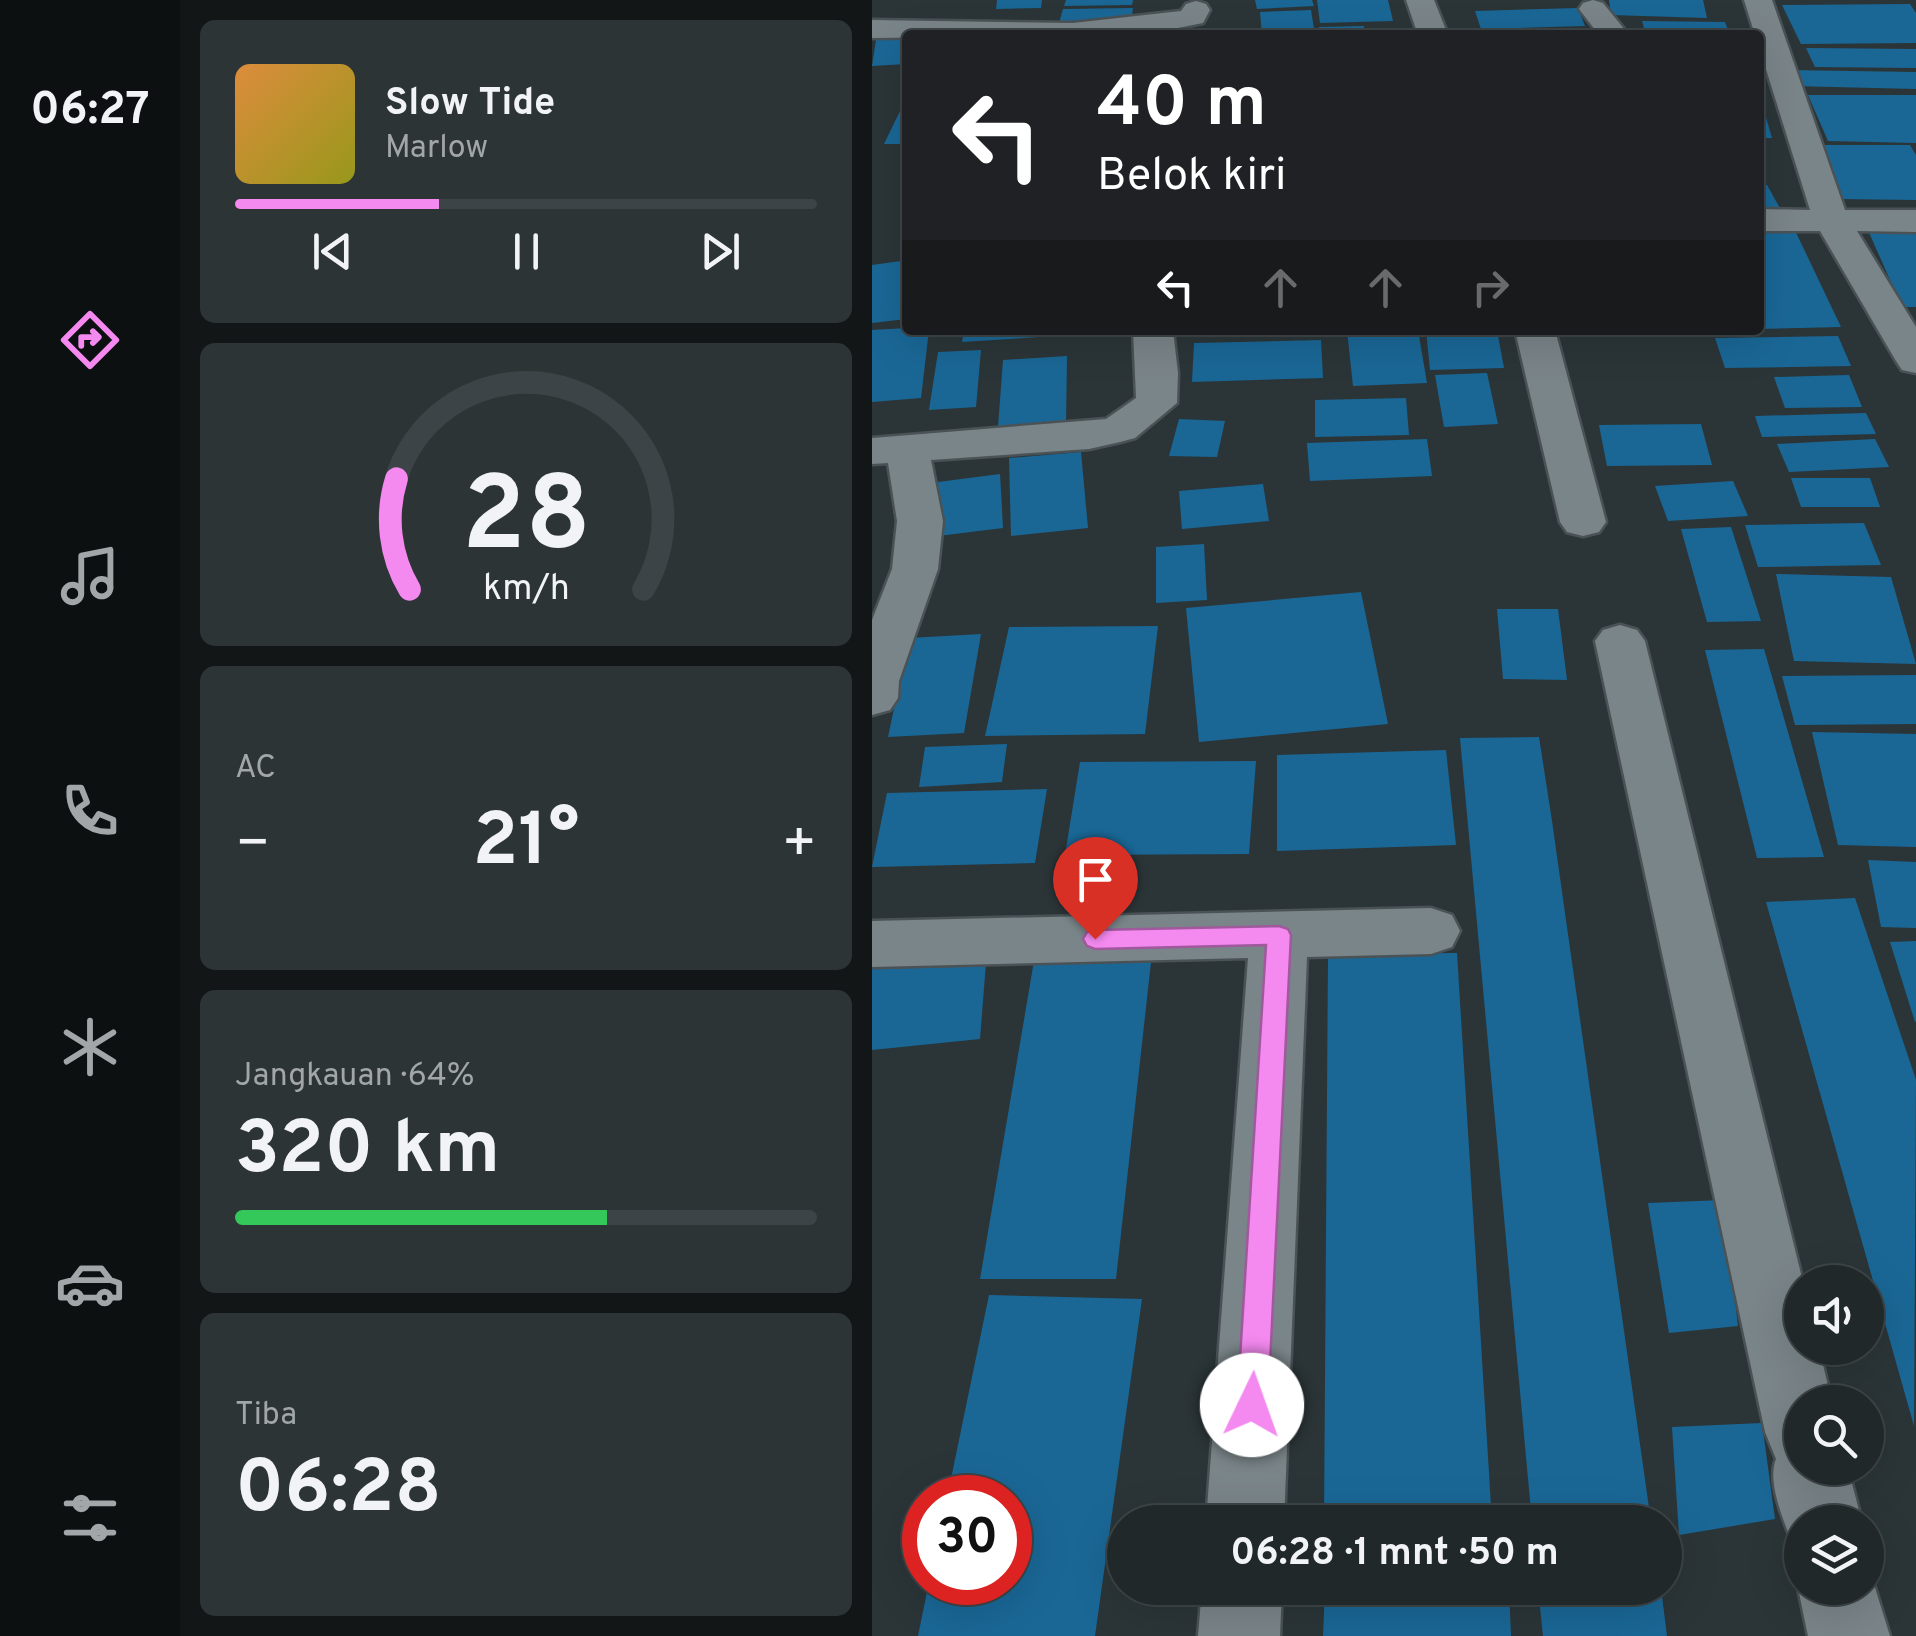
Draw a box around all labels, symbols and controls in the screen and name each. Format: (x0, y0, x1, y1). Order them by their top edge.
text: 40 m (1097, 62, 1267, 151)
icon: left (932, 70, 1062, 200)
text: Slow Tide (385, 80, 555, 129)
text: 06:27 (30, 83, 150, 140)
text: Marlow (385, 129, 488, 169)
text: Belok kiri (1097, 149, 1287, 206)
icon: previous (305, 224, 360, 279)
icon: pause (499, 224, 554, 279)
icon: next (693, 224, 748, 279)
icon: left (1148, 260, 1203, 315)
icon: ahead (1253, 260, 1308, 315)
icon: ahead (1358, 260, 1413, 315)
icon: right (1463, 260, 1518, 315)
icon: directions (55, 305, 125, 375)
text: 28 (461, 455, 591, 587)
icon: music (55, 541, 125, 611)
text: km/h (483, 567, 569, 613)
text: AC (235, 749, 276, 789)
icon: phone (55, 776, 125, 846)
text: 21° (472, 797, 580, 892)
text: − (235, 811, 270, 881)
text: + (782, 811, 817, 881)
pin (1053, 837, 1138, 940)
icon: arrive (1068, 852, 1123, 907)
icon: climate (55, 1012, 125, 1082)
text: Jangkauan · 64% (235, 1057, 475, 1097)
text: 320 km (235, 1105, 500, 1200)
icon: car (55, 1248, 125, 1318)
map controls (1784, 1265, 1884, 1605)
button: sound (1784, 1265, 1884, 1365)
position arrow (1200, 1353, 1304, 1457)
button: search (1784, 1385, 1884, 1485)
text: Tiba (235, 1396, 297, 1436)
text: 06:28 (235, 1444, 442, 1539)
speed limit sign: 30 (902, 1475, 1032, 1605)
icon: filters (55, 1483, 125, 1553)
button: layers (1784, 1505, 1884, 1605)
text: 06:28 · 1 mnt · 50 m (1230, 1530, 1559, 1579)

